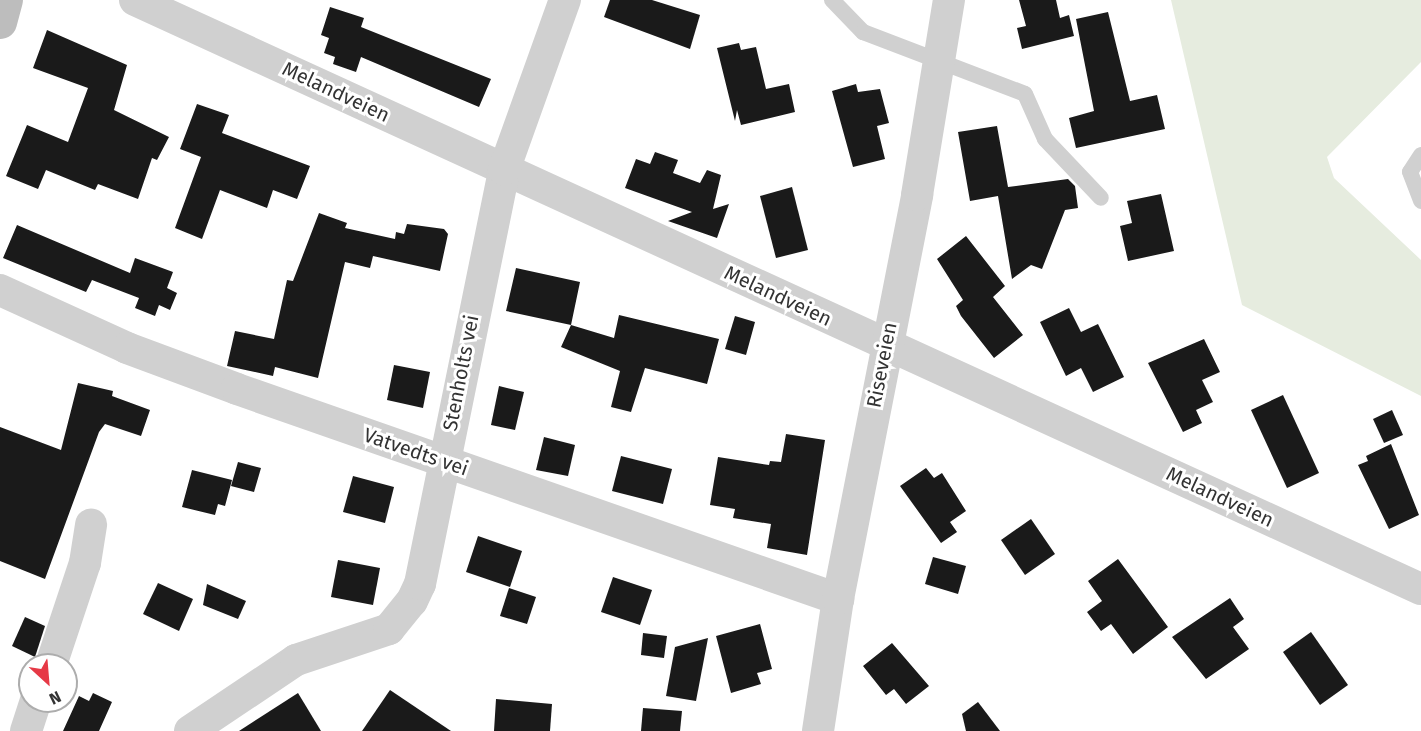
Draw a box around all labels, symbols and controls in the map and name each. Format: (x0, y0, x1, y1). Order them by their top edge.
street label: Melandveien (278, 57, 394, 127)
street label: Melandveien (720, 261, 836, 331)
street label: Stenholts vei (438, 313, 484, 433)
street label: Riseveien (862, 320, 902, 410)
street label: Vatvedts vei (361, 423, 471, 481)
street label: Melandveien (1162, 462, 1278, 532)
north arrow (18, 653, 78, 713)
text: N (46, 687, 64, 709)

